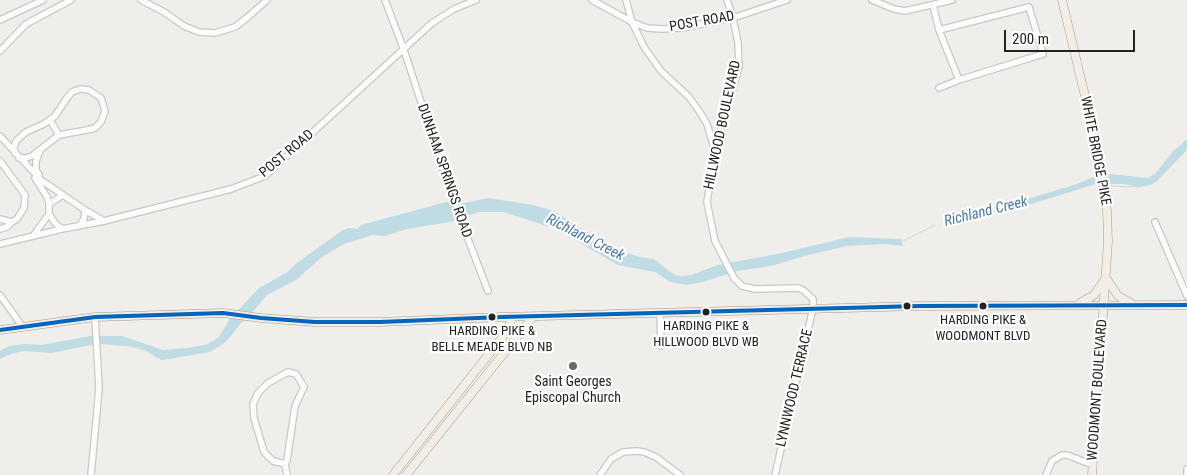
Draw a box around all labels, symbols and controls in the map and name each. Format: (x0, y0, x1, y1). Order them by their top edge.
street label: POST ROAD (668, 8, 736, 36)
scale bar (1007, 20, 1138, 52)
text: 200 m (1012, 30, 1049, 48)
street label: HILLWOOD BOULEVARD (701, 59, 745, 191)
street label: WHITE BRIDGE PIKE (1076, 95, 1114, 207)
street label: DUNHAM SPRINGS ROAD (413, 102, 475, 240)
street label: POST ROAD (256, 126, 318, 182)
water label: Richland Creek (942, 193, 1030, 231)
water label: Richland Creek (543, 211, 627, 265)
unlabelled marker (902, 301, 912, 311)
marker: HARDING PIKE & WOODMONT BLVD (978, 301, 988, 311)
marker: HARDING PIKE & HILLWOOD BLVD WB (701, 307, 711, 317)
marker: HARDING PIKE & BELLE MEADE BLVD NB (487, 312, 497, 322)
place label: HARDING PIKE & WOODMONT BLVD (935, 313, 1031, 344)
place label: HARDING PIKE & HILLWOOD BLVD WB (653, 319, 759, 350)
street label: WOODMONT BOULEVARD (1085, 319, 1111, 461)
place label: HARDING PIKE & BELLE MEADE BLVD NB (431, 324, 553, 355)
street label: LYNNWOOD TERRACE (773, 327, 817, 449)
marker: Saint Georges Episcopal Church (567, 360, 579, 372)
place label: Saint Georges Episcopal Church (525, 374, 621, 407)

